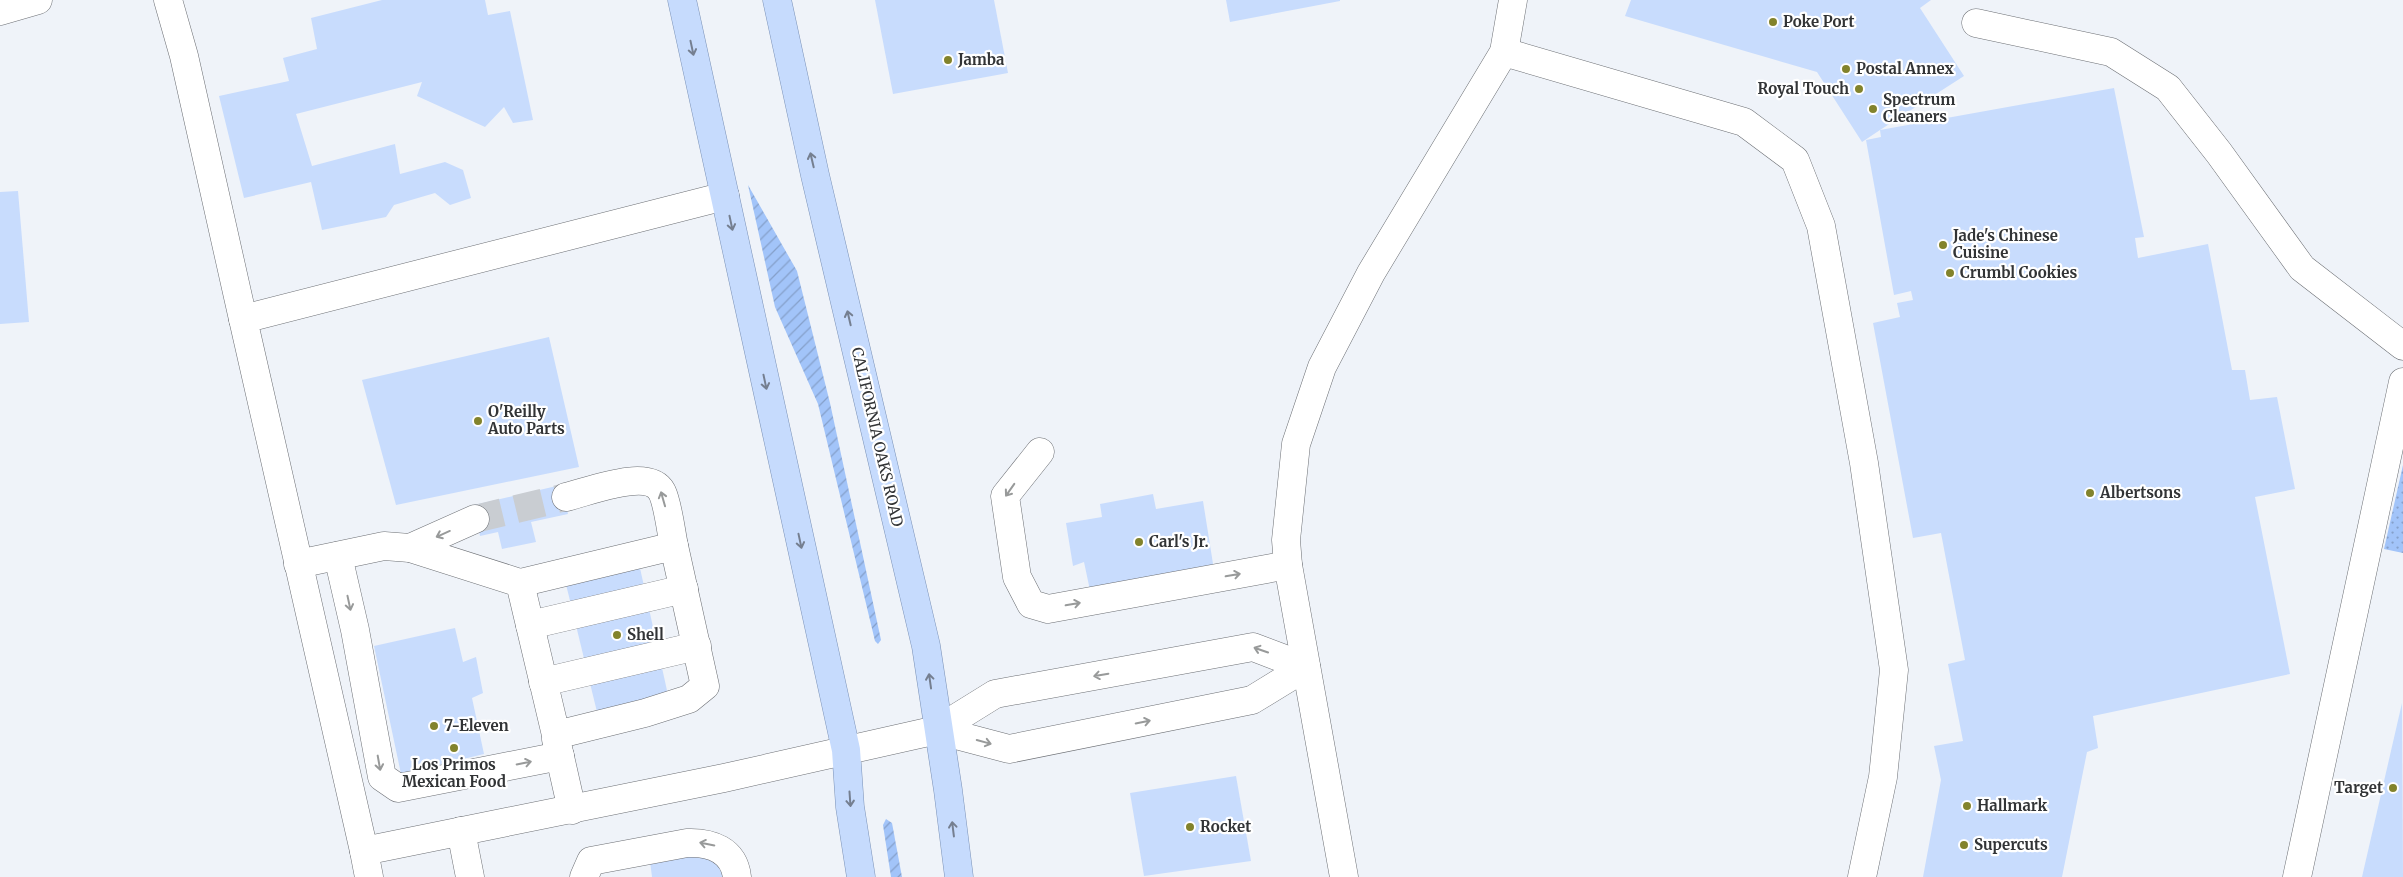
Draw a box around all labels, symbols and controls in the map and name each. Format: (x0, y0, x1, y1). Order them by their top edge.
place label: Poke Port (1783, 12, 1854, 31)
marker: Poke Port (1767, 16, 1779, 28)
one-way arrow (688, 39, 697, 55)
place label: Jamba (957, 50, 1005, 69)
marker: Jamba (942, 54, 954, 66)
place label: Postal Annex (1856, 59, 1954, 78)
marker: Postal Annex (1840, 63, 1852, 75)
place label: Royal Touch (1758, 79, 1849, 98)
marker: Royal Touch (1853, 83, 1865, 95)
place label: Spectrum Cleaners (1883, 90, 1955, 126)
marker: Spectrum Cleaners (1867, 103, 1879, 115)
one-way arrow (807, 152, 816, 168)
one-way arrow (726, 215, 736, 231)
place label: Jade's Chinese Cuisine (1952, 226, 2058, 262)
marker: Jade's Chinese Cuisine (1937, 239, 1949, 251)
place label: Crumbl Cookies (1960, 263, 2078, 282)
marker: Crumbl Cookies (1944, 267, 1956, 279)
one-way arrow (844, 310, 853, 326)
street label: CALIFORNIA OAKS ROAD (848, 345, 907, 528)
one-way arrow (761, 374, 771, 390)
place label: O'Reilly Auto Parts (487, 402, 565, 438)
marker: O'Reilly Auto Parts (472, 415, 484, 427)
one-way arrow (1005, 483, 1015, 497)
place label: Albertsons (2099, 483, 2181, 502)
marker: Albertsons (2084, 487, 2096, 499)
one-way arrow (658, 491, 667, 507)
one-way arrow (436, 529, 451, 539)
one-way arrow (796, 532, 805, 548)
place label: Carl's Jr. (1149, 532, 1209, 551)
marker: Carl's Jr. (1133, 536, 1145, 548)
one-way arrow (1225, 569, 1241, 579)
one-way arrow (345, 595, 354, 611)
one-way arrow (1065, 599, 1081, 608)
place label: Shell (627, 625, 664, 644)
marker: Shell (611, 629, 623, 641)
one-way arrow (1253, 645, 1269, 655)
one-way arrow (1093, 670, 1109, 680)
one-way arrow (925, 674, 935, 690)
place label: 7-Eleven (444, 716, 509, 735)
one-way arrow (1134, 717, 1150, 727)
marker: 7-Eleven (428, 720, 440, 732)
one-way arrow (975, 738, 991, 748)
marker: Los Primos Mexican Food (448, 742, 460, 754)
one-way arrow (375, 755, 385, 771)
place label: Los Primos Mexican Food (402, 755, 506, 791)
one-way arrow (516, 757, 532, 767)
place label: Target (2334, 778, 2383, 797)
marker: Target (2387, 782, 2399, 794)
one-way arrow (845, 791, 854, 807)
place label: Hallmark (1977, 796, 2047, 815)
marker: Hallmark (1961, 800, 1973, 812)
place label: Rocket (1200, 817, 1251, 836)
one-way arrow (948, 821, 958, 837)
marker: Rocket (1184, 821, 1196, 833)
place label: Supercuts (1974, 835, 2048, 854)
one-way arrow (699, 839, 715, 849)
marker: Supercuts (1958, 839, 1970, 851)

